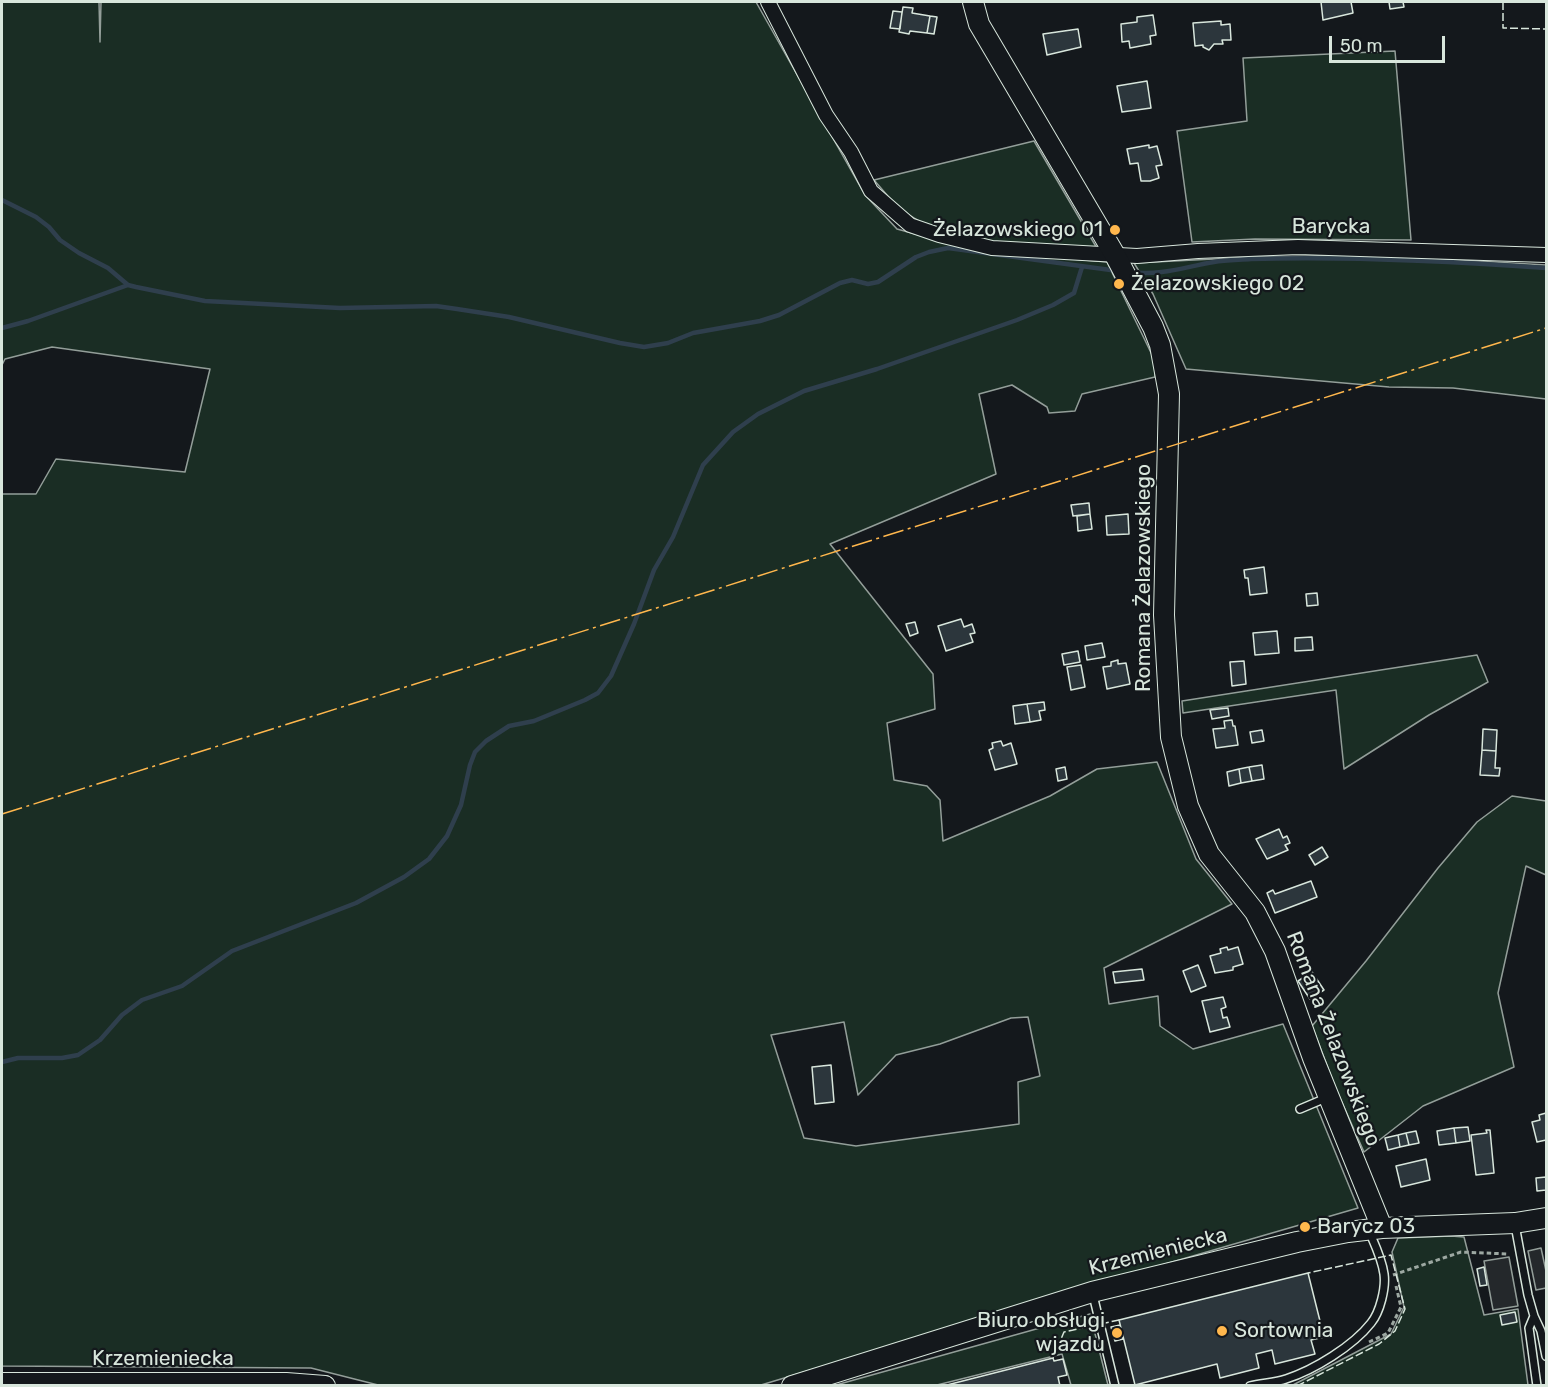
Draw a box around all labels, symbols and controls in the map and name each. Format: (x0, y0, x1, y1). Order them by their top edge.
scale bar (1332, 24, 1448, 62)
text: 50 m (1340, 35, 1383, 57)
street label: Barycka (1292, 214, 1370, 240)
place label: Żelazowskiego 01 (933, 217, 1103, 243)
marker: Żelazowskiego 01 (1108, 223, 1122, 237)
place label: Żelazowskiego 02 (1131, 271, 1304, 297)
marker: Żelazowskiego 02 (1112, 277, 1126, 291)
street label: Romana Żelazowskiego (1131, 464, 1157, 692)
street label: Romana Żelazowskiego (1280, 928, 1386, 1150)
place label: Barycz 03 (1317, 1214, 1415, 1240)
marker: Barycz 03 (1298, 1220, 1312, 1234)
street label: Krzemieniecka (1086, 1223, 1230, 1281)
place label: Biuro obsługi wjazdu (977, 1308, 1105, 1358)
place label: Sortownia (1234, 1318, 1333, 1344)
marker: Sortownia (1215, 1324, 1229, 1338)
marker: Biuro obsługi wjazdu (1110, 1326, 1124, 1340)
street label: Krzemieniecka (92, 1346, 234, 1372)

